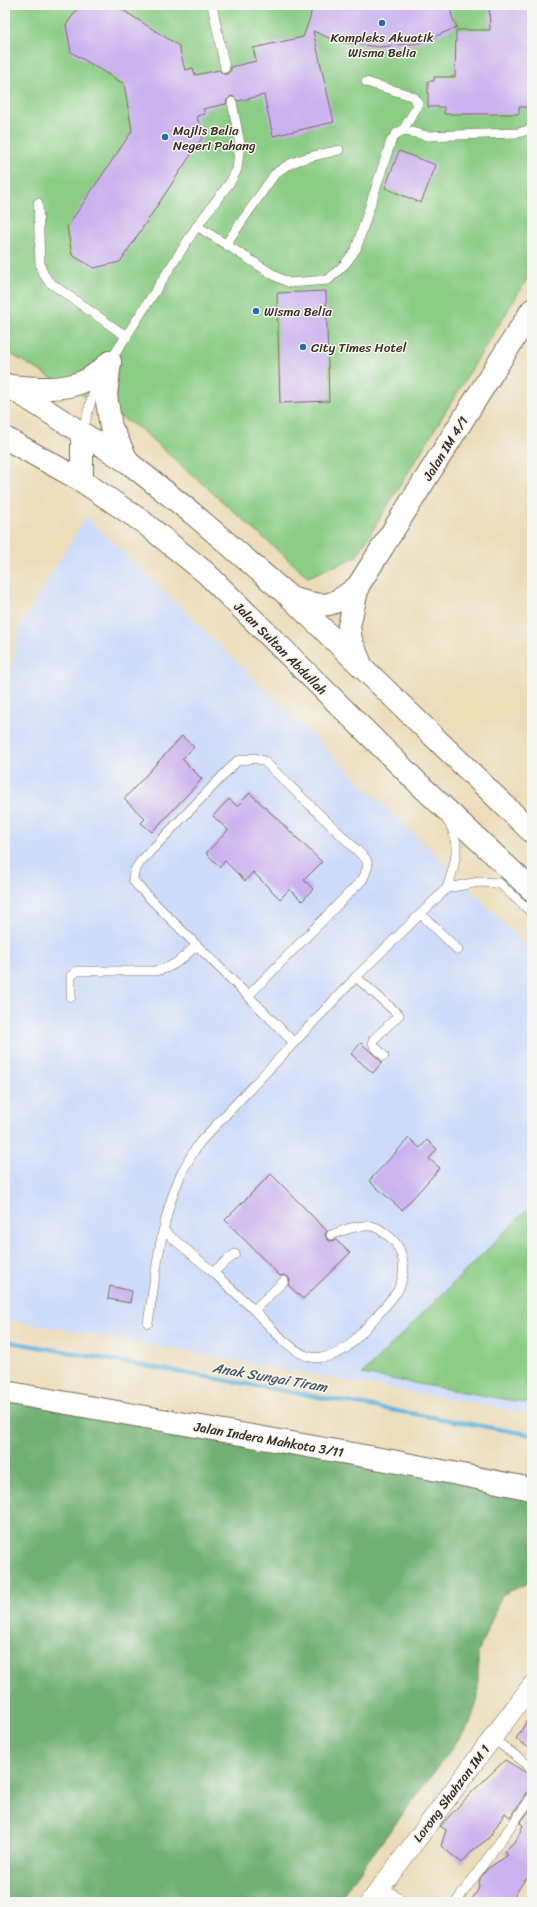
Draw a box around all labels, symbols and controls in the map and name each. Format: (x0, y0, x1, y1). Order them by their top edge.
marker: Kompleks Akuatik Wisma Belia (377, 18, 387, 28)
place label: Kompleks Akuatik Wisma Belia (330, 26, 434, 64)
place label: Majlis Belia Negeri Pahang (173, 119, 256, 157)
marker: Majlis Belia Negeri Pahang (160, 132, 170, 142)
place label: Wisma Belia (264, 300, 332, 323)
marker: Wisma Belia (251, 306, 261, 316)
place label: City Times Hotel (311, 336, 407, 359)
marker: City Times Hotel (298, 342, 308, 352)
street label: Jalan IM 4/1 (416, 411, 475, 486)
street label: Jalan Sultan Abdullah (228, 595, 333, 701)
water label: Anak Sungai Tiram (210, 1355, 330, 1400)
street label: Jalan Indera Mahkota 3/11 (191, 1415, 346, 1464)
street label: Lorong Shahzan IM 1 (407, 1739, 496, 1847)

